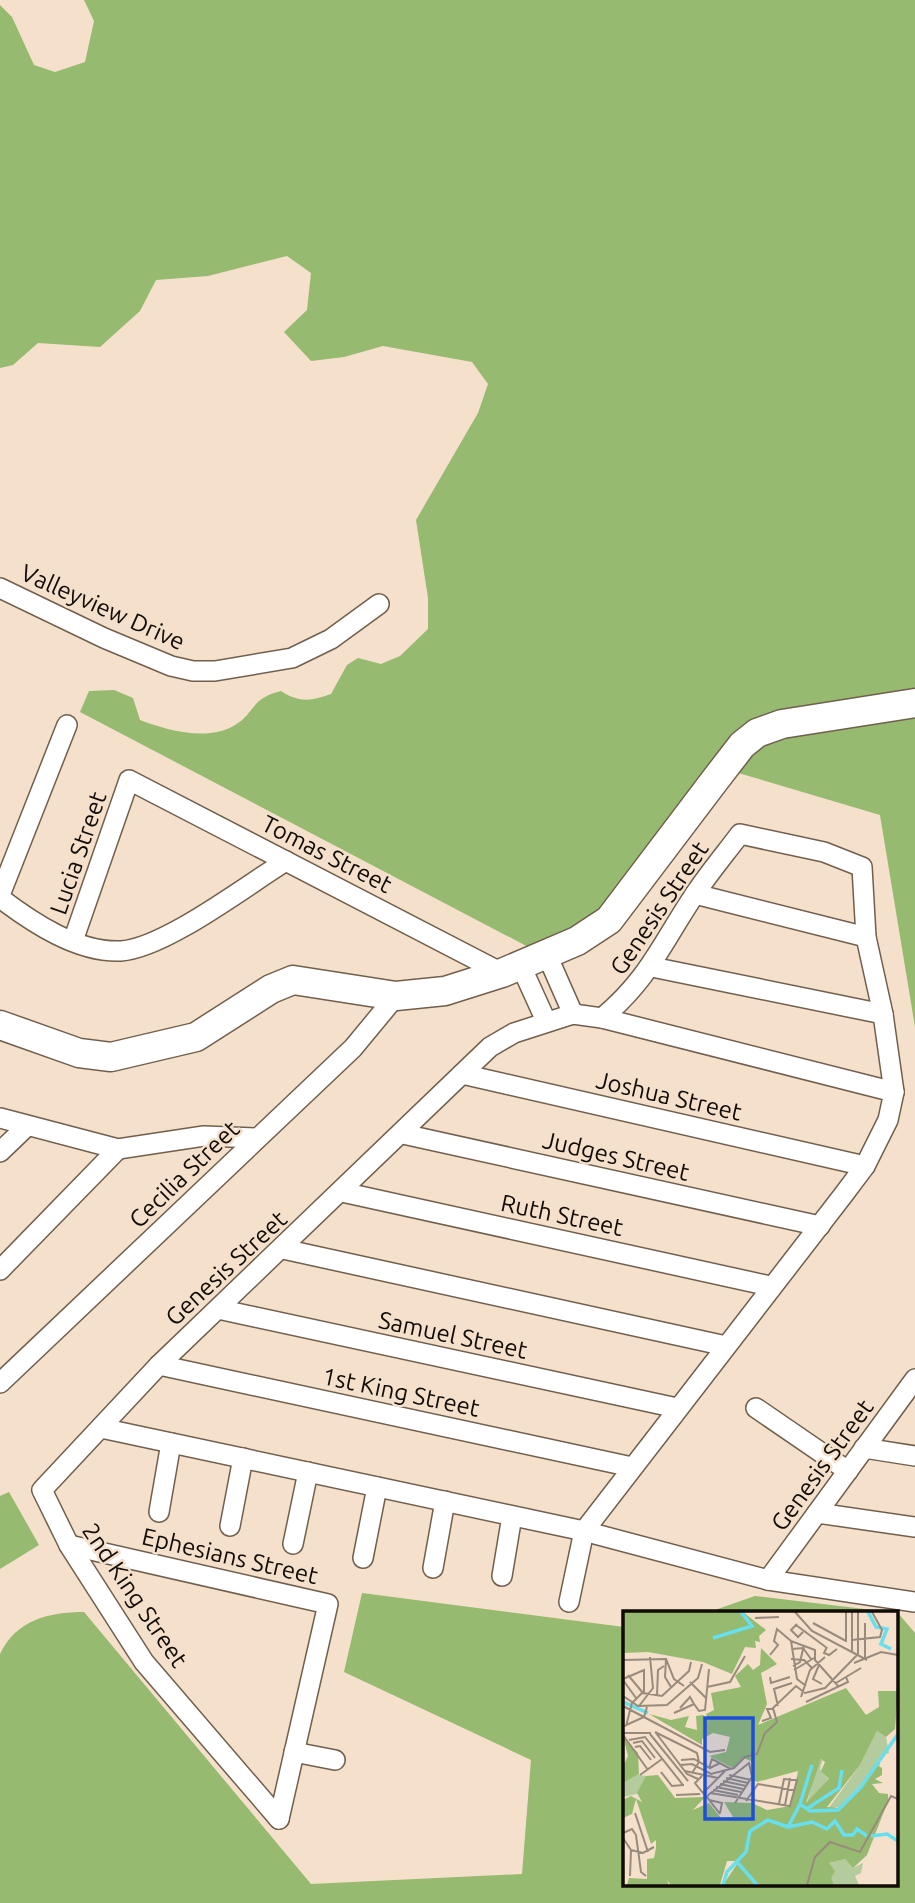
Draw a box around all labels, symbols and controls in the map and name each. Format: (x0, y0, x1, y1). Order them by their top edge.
street label: Valleyview Drive (17, 559, 189, 655)
street label: Lucia Street (44, 788, 112, 918)
street label: Tomas Street (258, 810, 397, 899)
street label: Genesis Street (604, 836, 714, 980)
street label: Joshua Street (594, 1066, 745, 1126)
street label: Cecilia Street (124, 1115, 245, 1233)
street label: Judges Street (540, 1126, 692, 1186)
street label: Ruth Street (498, 1189, 626, 1241)
street label: Genesis Street (160, 1205, 292, 1331)
street label: Samuel Street (376, 1306, 530, 1364)
street label: 1st King Street (320, 1362, 483, 1422)
street label: Genesis Street (765, 1394, 879, 1536)
street label: 2nd King Street (77, 1518, 193, 1673)
street label: Ephesians Street (139, 1523, 321, 1589)
inset map (623, 1611, 898, 1885)

